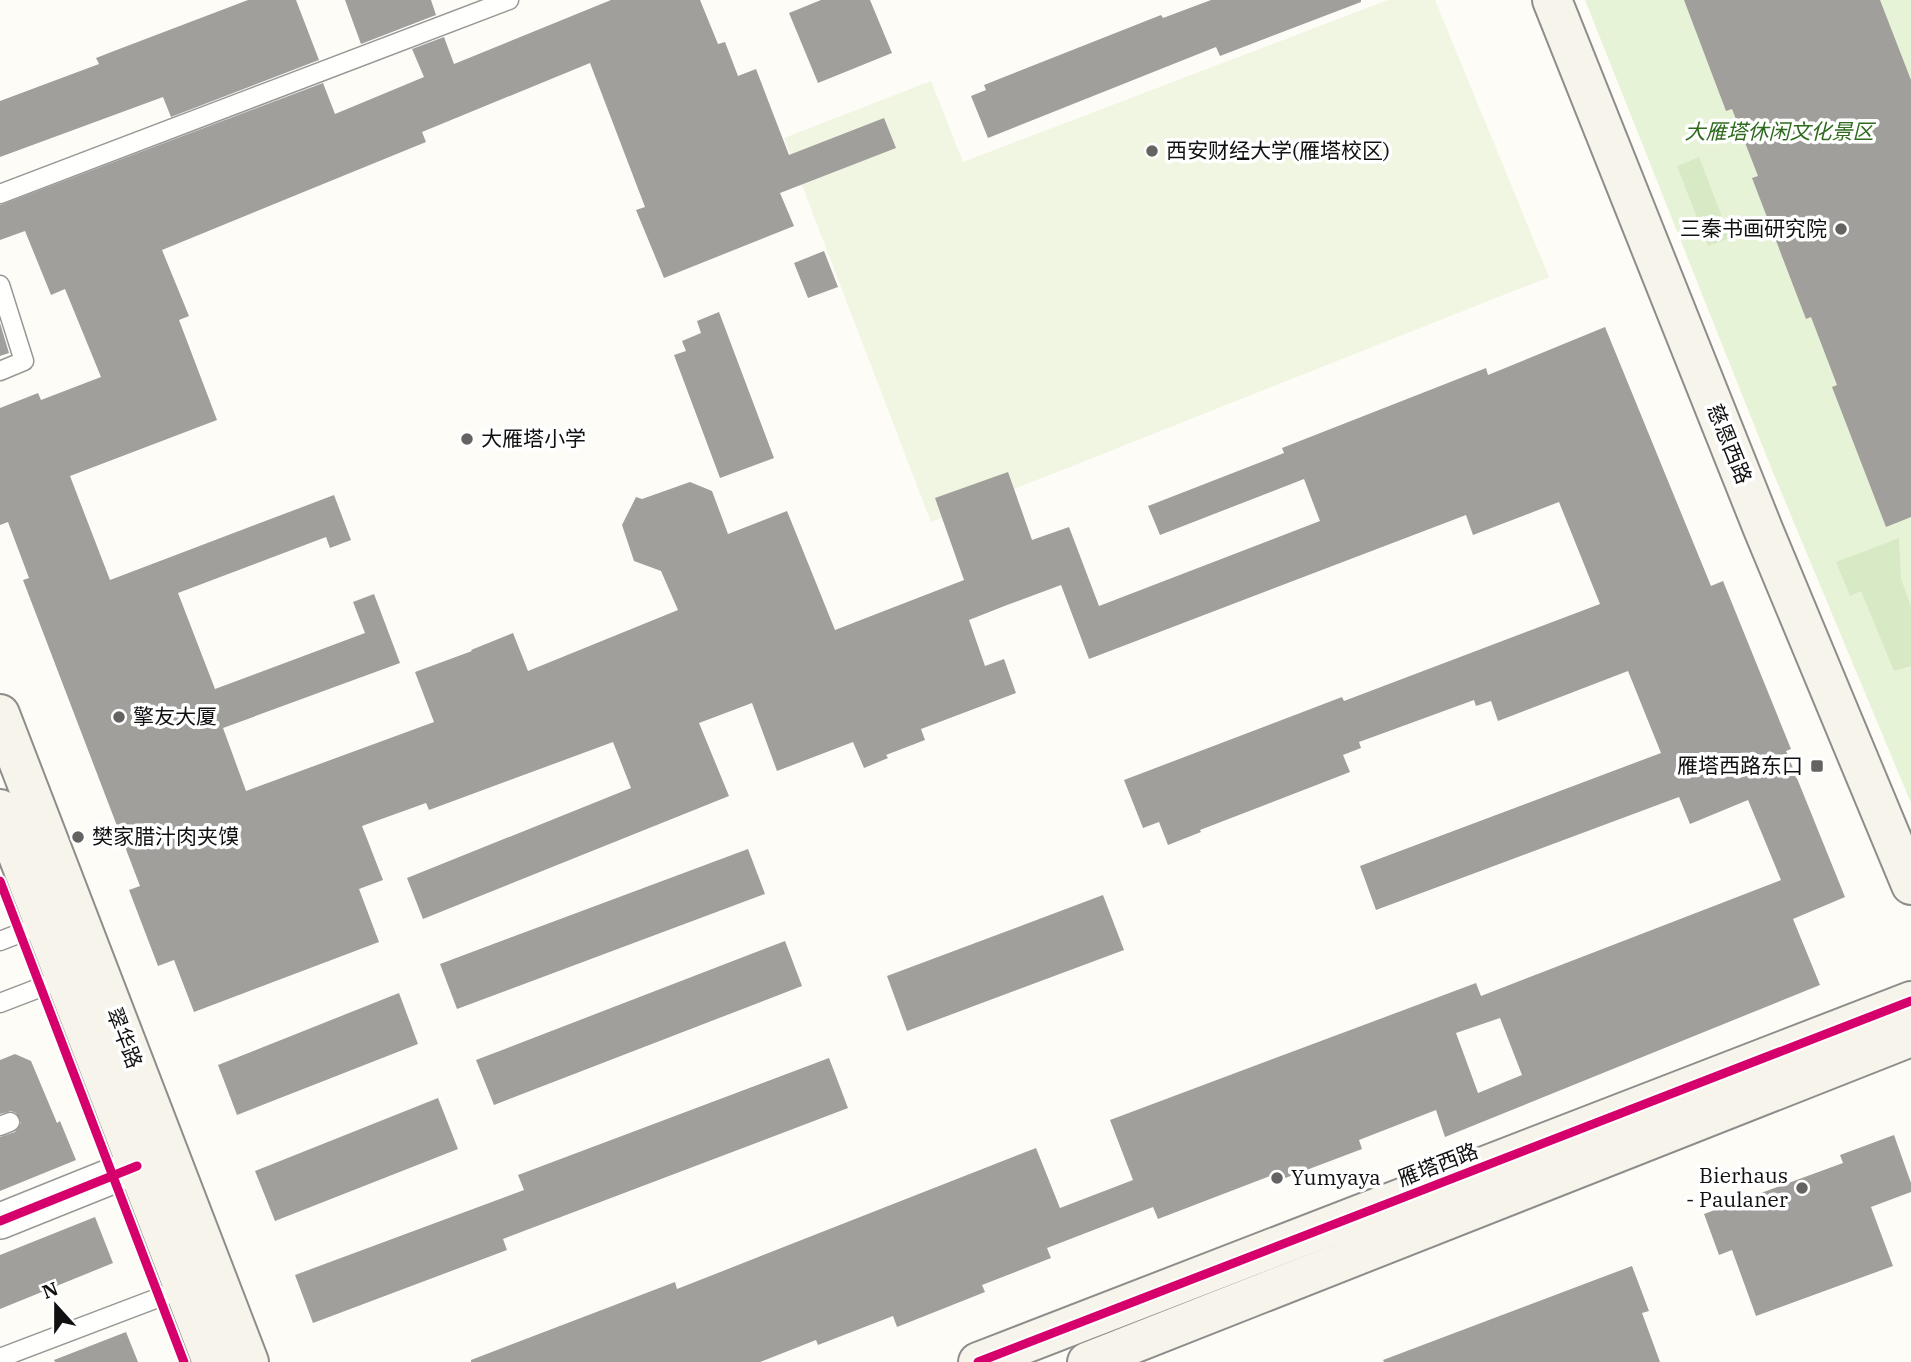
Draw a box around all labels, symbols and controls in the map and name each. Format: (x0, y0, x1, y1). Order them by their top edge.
park label: 大雁塔休闲文化景区 (1685, 117, 1876, 145)
place label: 西安财经大学(雁塔校区) (1166, 136, 1390, 164)
marker: 西安财经大学(雁塔校区) (1144, 143, 1160, 159)
place label: 三秦书画研究院 (1680, 214, 1827, 242)
marker: 三秦书画研究院 (1833, 221, 1849, 237)
street label: 慈恩西路 (1701, 399, 1759, 488)
place label: 大雁塔小学 (481, 424, 586, 452)
marker: 大雁塔小学 (459, 431, 475, 447)
place label: 擎友大厦 (133, 702, 217, 730)
marker: 擎友大厦 (111, 709, 127, 725)
place label: 雁塔西路东口 (1677, 751, 1803, 779)
marker: 雁塔西路东口 (1809, 758, 1825, 774)
place label: 樊家腊汁肉夹馍 (92, 822, 239, 850)
marker: 樊家腊汁肉夹馍 (70, 829, 86, 845)
street label: 翠华路 (101, 1003, 149, 1072)
street label: 雁塔西路 (1393, 1136, 1482, 1192)
place label: Bierhaus - Paulaner (1686, 1161, 1789, 1213)
place label: Yumyaya (1291, 1163, 1381, 1191)
marker: Yumyaya (1269, 1170, 1285, 1186)
marker: Bierhaus - Paulaner (1794, 1180, 1810, 1196)
north arrow (21, 1271, 91, 1341)
text: N (39, 1276, 61, 1304)

